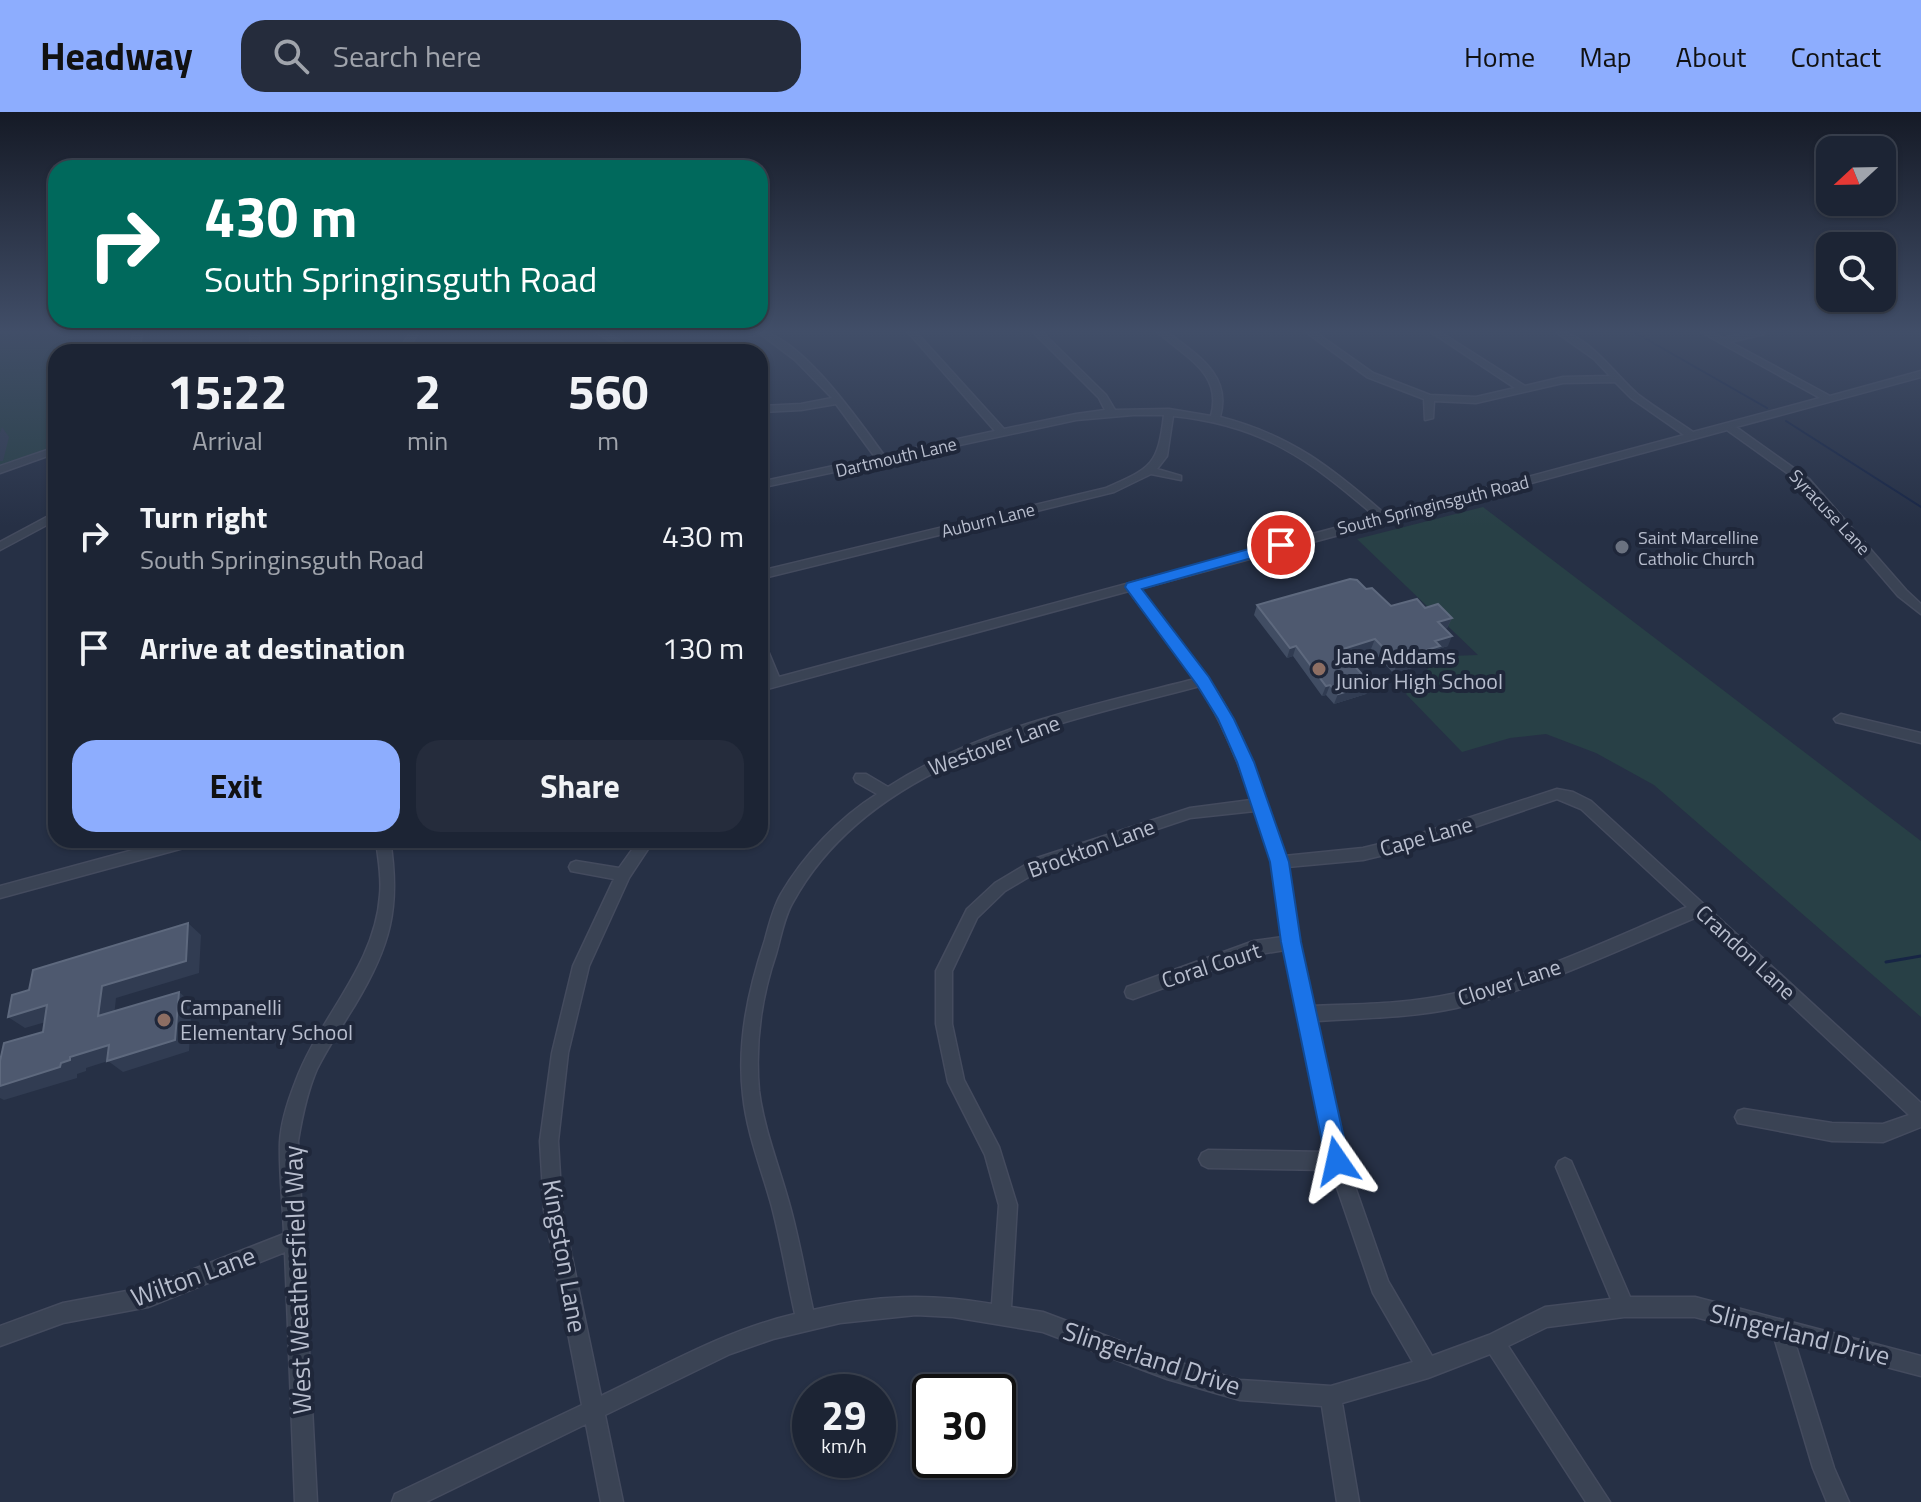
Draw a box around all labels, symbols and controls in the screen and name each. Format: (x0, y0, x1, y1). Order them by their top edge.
search box (241, 20, 801, 92)
text: Headway (40, 27, 193, 85)
text: Search here (333, 33, 481, 79)
icon: search (269, 34, 313, 78)
text: Home (1464, 35, 1535, 78)
text: Map (1579, 35, 1632, 78)
text: About (1676, 35, 1746, 78)
text: Contact (1790, 35, 1881, 78)
north arrow (1816, 136, 1896, 216)
map controls (1816, 136, 1896, 312)
text: 430 m (204, 174, 357, 259)
icon: right (72, 192, 176, 296)
button: search (1816, 232, 1896, 312)
text: South Springinsguth Road (204, 251, 597, 306)
text: 15:22 (168, 355, 287, 428)
text: 2 (414, 355, 441, 428)
text: 560 (568, 355, 648, 428)
text: Arrival (192, 421, 263, 460)
text: min (407, 421, 448, 460)
text: m (597, 421, 619, 460)
street label: Dartmouth Lane (833, 430, 959, 484)
street label: Syracuse Lane (1783, 463, 1877, 561)
street label: South Springinsguth Road (1334, 468, 1532, 542)
text: Turn right (140, 494, 268, 540)
street label: Auburn Lane (938, 495, 1038, 545)
pin (1247, 511, 1315, 579)
text: 430 m (662, 513, 744, 559)
icon: right (72, 514, 116, 558)
icon: arrive (1259, 523, 1303, 567)
place label: Saint Marcelline Catholic Church (1638, 524, 1759, 572)
marker: Saint Marcelline Catholic Church (1613, 538, 1631, 556)
text: South Springinsguth Road (140, 540, 424, 579)
text: Arrive at destination (140, 625, 405, 671)
text: 130 m (662, 625, 744, 671)
icon: arrive (72, 626, 116, 670)
place label: Jane Addams Junior High School (1335, 639, 1503, 698)
marker: Jane Addams Junior High School (1310, 660, 1328, 678)
street label: Westover Lane (923, 705, 1065, 785)
button: Exit (72, 740, 400, 832)
button: Share (416, 740, 744, 832)
street label: Cape Lane (1376, 807, 1476, 865)
street label: Brockton Lane (1023, 809, 1159, 887)
street label: Crandon Lane (1688, 896, 1804, 1008)
street label: Coral Court (1157, 933, 1265, 997)
street label: Clover Lane (1453, 949, 1565, 1015)
place label: Campanelli Elementary School (180, 990, 353, 1049)
marker: Campanelli Elementary School (155, 1011, 173, 1029)
position arrow (1295, 1119, 1379, 1203)
street label: West Weathersfield Way (273, 1145, 321, 1415)
street label: Kingston Lane (532, 1176, 598, 1336)
street label: Wilton Lane (125, 1235, 261, 1317)
street label: Slingerland Drive (1706, 1293, 1894, 1375)
street label: Slingerland Drive (1058, 1311, 1246, 1405)
speed limit sign: 30 (912, 1374, 1016, 1478)
text: 29 (822, 1385, 866, 1446)
text: km/h (821, 1430, 867, 1461)

